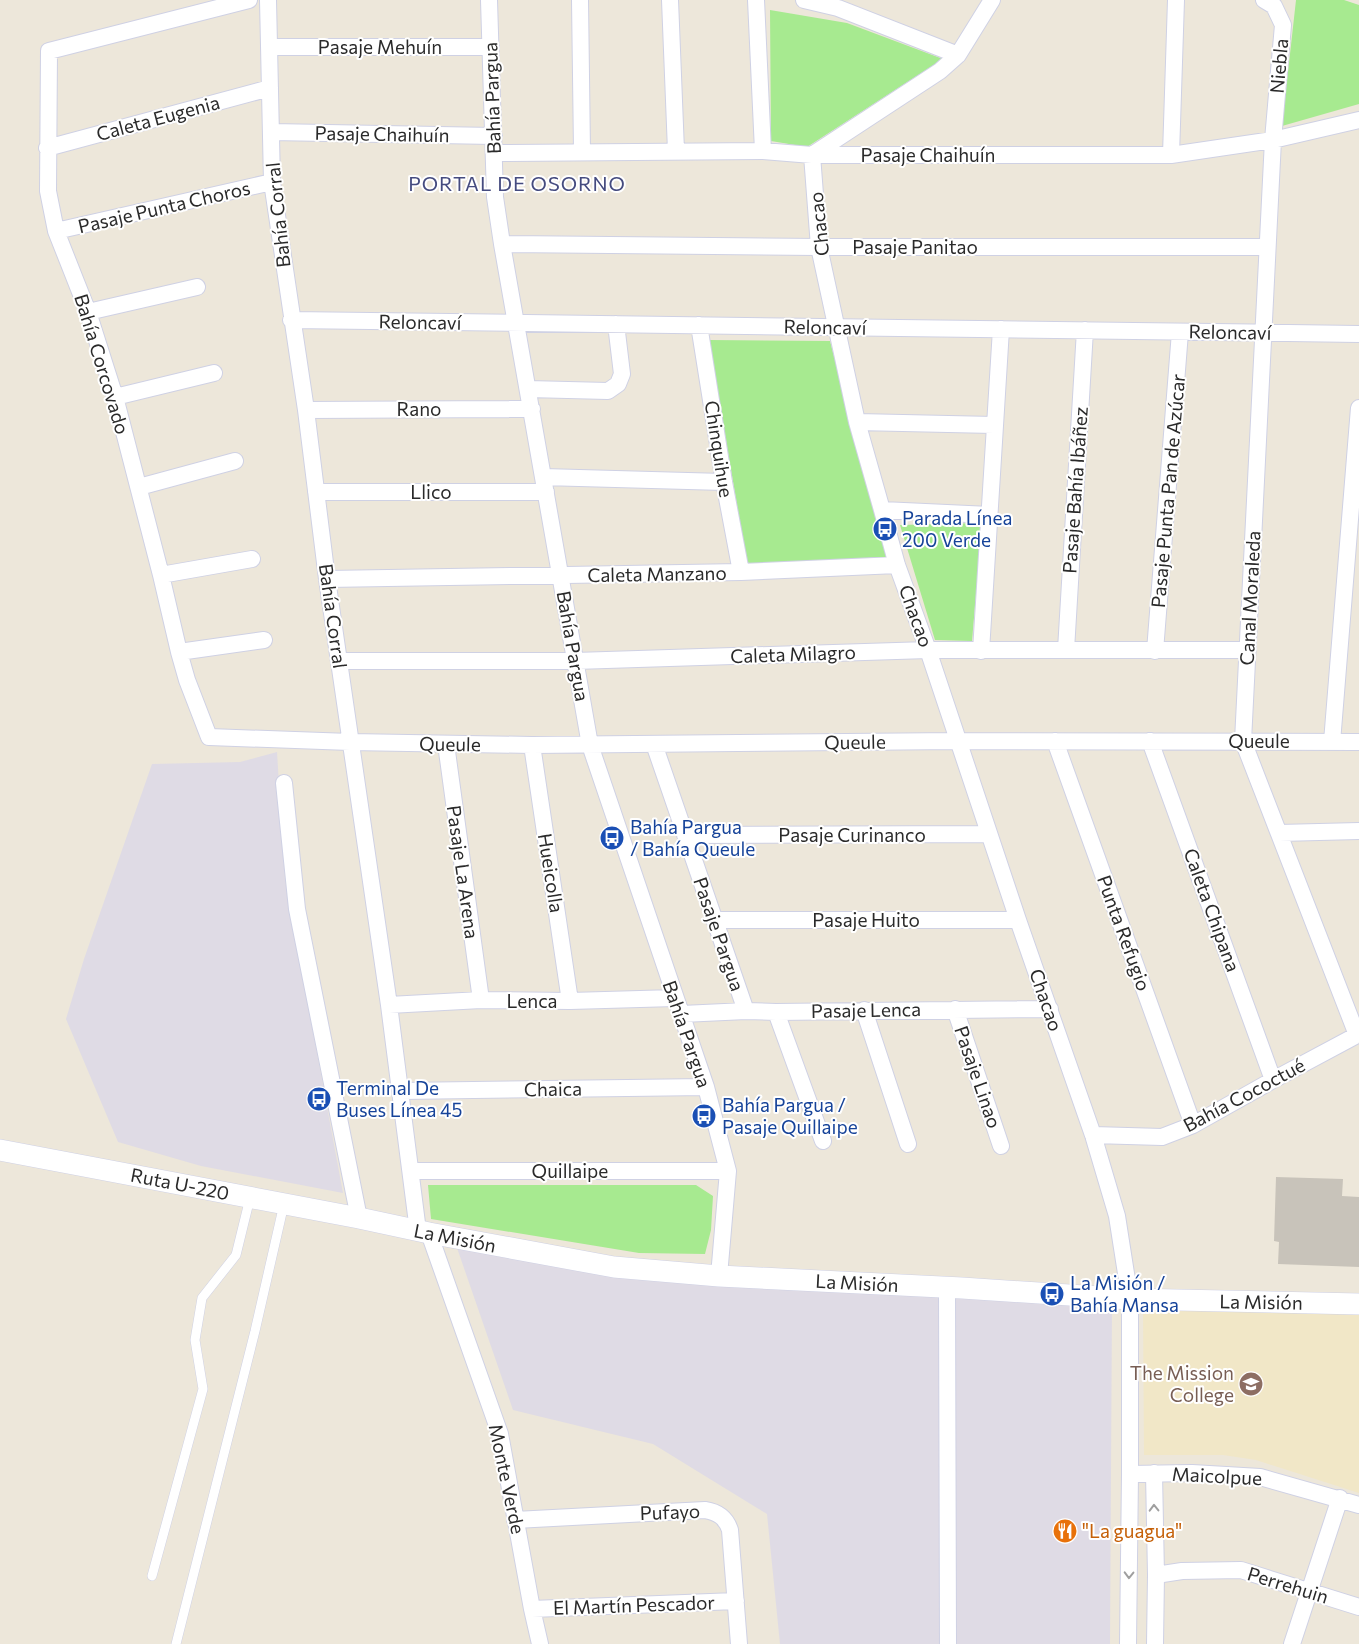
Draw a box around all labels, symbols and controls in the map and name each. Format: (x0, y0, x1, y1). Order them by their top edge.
street label: Pasaje Mehuín (318, 35, 442, 58)
street label: Niebla (1265, 37, 1292, 94)
street label: Bahía Pargua (478, 42, 505, 154)
street label: Caleta Eugenia (94, 90, 222, 145)
street label: Pasaje Chaihuín (314, 121, 450, 146)
street label: Pasaje Chaihuín (861, 143, 995, 166)
street label: Bahía Corral (261, 161, 294, 269)
district label: PORTAL DE OSORNO (408, 171, 626, 195)
street label: Pasaje Punta Choros (76, 176, 252, 238)
street label: Chacao (804, 191, 833, 257)
street label: Pasaje Panitao (852, 235, 978, 258)
street label: Bahía Corcovado (70, 291, 135, 437)
street label: Reloncaví (378, 309, 463, 334)
street label: Reloncaví (783, 314, 868, 339)
street label: Reloncaví (1188, 319, 1273, 344)
street label: Pasaje Punta Pan de Azúcar (1146, 373, 1189, 609)
street label: Rano (397, 397, 441, 420)
street label: Chinquihue (700, 399, 739, 499)
street label: Pasaje Bahía Ibáñez (1057, 406, 1092, 574)
street label: Llico (410, 480, 452, 503)
place label: Parada Línea 200 Verde (902, 506, 1012, 551)
bus stop icon: Parada Línea 200 Verde (872, 516, 898, 542)
street label: Canal Moraleda (1234, 530, 1265, 666)
street label: Caleta Manzano (587, 561, 727, 586)
street label: Bahía Corral (315, 562, 352, 670)
street label: Chacao (895, 582, 938, 650)
street label: Bahía Pargua (552, 589, 595, 703)
street label: Caleta Milagro (730, 640, 856, 667)
street label: Queule (824, 729, 886, 754)
street label: Queule (1228, 729, 1290, 752)
street label: Queule (419, 731, 481, 756)
street label: Pasaje La Arena (443, 804, 484, 940)
place label: Bahía Pargua / Bahía Queule (630, 815, 755, 860)
street label: Pasaje Curinanco (778, 823, 926, 846)
bus stop icon: Bahía Pargua / Bahía Queule (599, 825, 625, 851)
street label: Hueicolla (534, 832, 569, 914)
street label: Caleta Chipana (1179, 845, 1245, 975)
street label: Punta Refugio (1093, 872, 1156, 994)
street label: Pasaje Pargua (689, 874, 750, 994)
street label: Pasaje Huito (812, 908, 920, 931)
street label: Chacao (1025, 966, 1068, 1034)
street label: Bahía Pargua (658, 977, 717, 1090)
street label: Lenca (506, 989, 558, 1012)
street label: Pasaje Lenca (811, 997, 921, 1022)
street label: Pasaje Linao (950, 1023, 1007, 1131)
street label: Bahía Cococtué (1179, 1053, 1309, 1136)
place label: Terminal De Buses Línea 45 (336, 1076, 462, 1121)
street label: Chaica (524, 1076, 582, 1101)
bus stop icon: Terminal De Buses Línea 45 (306, 1086, 332, 1112)
place label: Bahía Pargua / Pasaje Quillaipe (722, 1093, 858, 1138)
bus stop icon: Bahía Pargua / Pasaje Quillaipe (691, 1103, 717, 1129)
street label: Quillaipe (532, 1159, 608, 1182)
street label: Ruta U-220 (129, 1163, 231, 1204)
street label: La Misión (412, 1218, 498, 1257)
street label: La Misión (815, 1269, 899, 1296)
place label: La Misión / Bahía Mansa (1070, 1271, 1179, 1316)
bus stop icon: La Misión / Bahía Mansa (1039, 1281, 1065, 1307)
street label: La Misión (1219, 1289, 1303, 1314)
place label: The Mission College (1130, 1361, 1234, 1406)
school or university icon: The Mission College (1238, 1371, 1264, 1397)
street label: Monte Verde (485, 1422, 530, 1536)
street label: Maicolpue (1171, 1462, 1263, 1489)
street label: Pufayo (639, 1499, 701, 1524)
one-way arrow (1149, 1504, 1160, 1512)
restaurant icon: "La guagua" (1052, 1518, 1078, 1544)
place label: "La guagua" (1082, 1519, 1182, 1542)
street label: Perrehuin (1245, 1561, 1332, 1608)
one-way arrow (1124, 1572, 1134, 1579)
street label: El Martín Pescador (553, 1590, 716, 1619)

